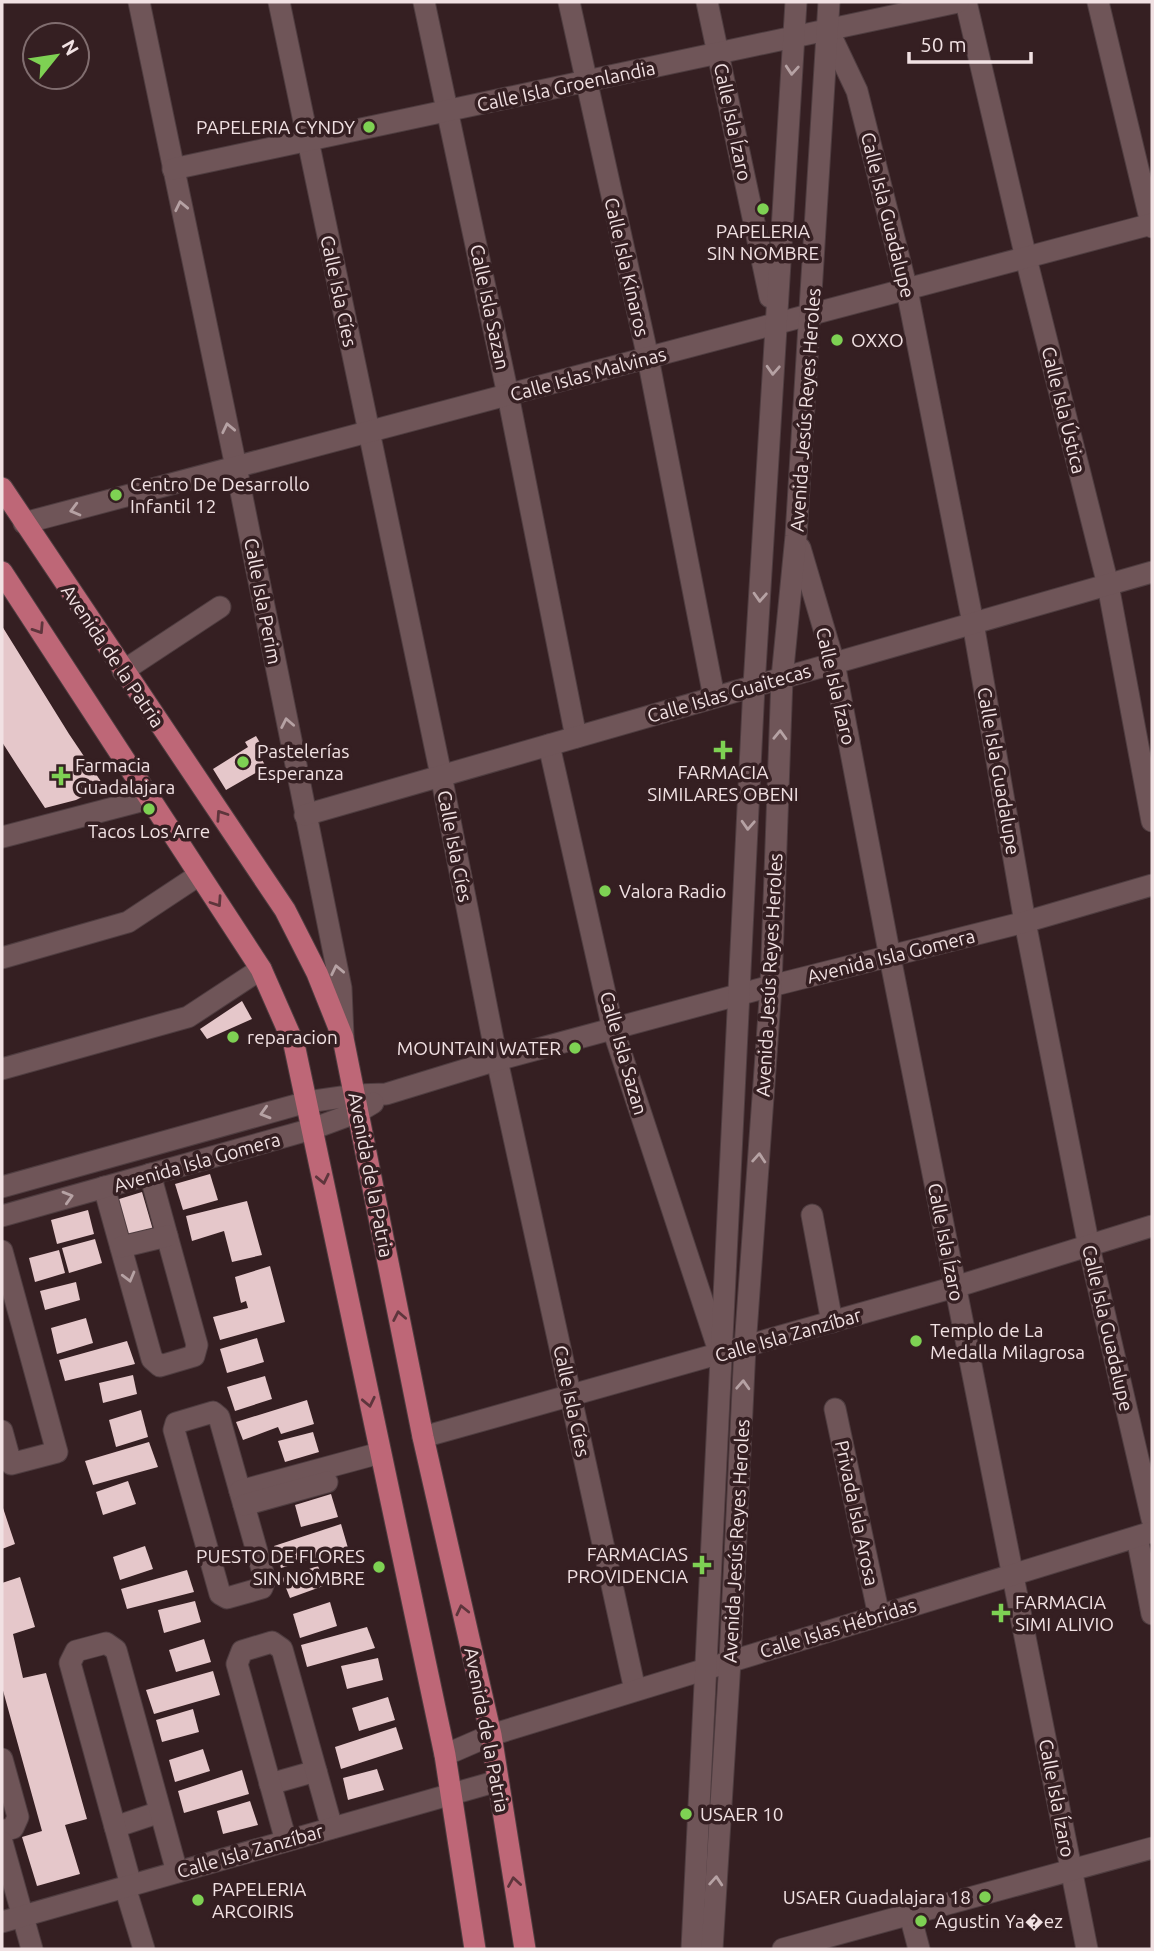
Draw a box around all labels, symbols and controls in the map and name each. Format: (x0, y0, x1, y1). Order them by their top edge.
north arrow (21, 21, 91, 91)
scale bar (909, 21, 1032, 65)
text: 50 m (920, 32, 967, 56)
text: N (58, 36, 84, 59)
street label: Calle Isla Groenlandia (475, 56, 657, 116)
street label: Calle Isla Ízaro (710, 61, 756, 183)
one-way arrow (785, 65, 800, 76)
place label: PAPELERIA CYNDY (196, 116, 355, 138)
marker: PAPELERIA CYNDY (361, 119, 377, 135)
street label: Calle Isla Guadalupe (857, 130, 919, 300)
street label: Calle Isla Kinaros (600, 195, 654, 339)
one-way arrow (174, 200, 189, 212)
marker: PAPELERIA SIN NOMBRE (755, 201, 771, 217)
place label: PAPELERIA SIN NOMBRE (707, 220, 819, 264)
street label: Calle Isla Cíes (316, 233, 362, 349)
street label: Calle Isla Sazan (466, 242, 514, 372)
street label: Avenida Jesús Reyes Heroles (786, 287, 824, 533)
place label: OXXO (851, 329, 904, 351)
marker: OXXO (829, 332, 845, 348)
street label: Calle Islas Malvinas (508, 343, 668, 405)
street label: Calle Isla Ústica (1038, 344, 1090, 476)
one-way arrow (766, 365, 781, 376)
one-way arrow (221, 422, 236, 434)
place label: Centro De Desarrollo Infantil 12 (130, 473, 310, 517)
marker: Centro De Desarrollo Infantil 12 (108, 487, 124, 503)
one-way arrow (70, 501, 82, 516)
street label: Calle Isla Perim (240, 536, 286, 666)
street label: Avenida de la Patria (57, 580, 169, 732)
one-way arrow (753, 592, 768, 603)
one-way arrow (30, 621, 43, 634)
street label: Calle Isla Ízaro (812, 625, 860, 747)
street label: Calle Islas Guaitecas (645, 659, 813, 727)
street label: Calle Isla Guadalupe (973, 685, 1025, 857)
one-way arrow (280, 717, 295, 729)
one-way arrow (773, 729, 788, 740)
place label: Pastelerías Esperanza (257, 740, 349, 784)
marker: FARMACIA SIMILARES OBENI (715, 742, 731, 758)
place label: Farmacia Guadalajara (75, 754, 175, 798)
marker: Pastelerías Esperanza (235, 754, 251, 770)
place label: FARMACIA SIMILARES OBENI (647, 761, 799, 805)
marker: Farmacia Guadalajara (53, 768, 69, 784)
street label: Calle Isla Cíes (433, 788, 477, 904)
marker: Tacos Los Arre (141, 801, 157, 817)
one-way arrow (217, 810, 229, 823)
one-way arrow (740, 819, 755, 830)
place label: Tacos Los Arre (88, 820, 210, 842)
street label: Avenida Jesús Reyes Heroles (752, 852, 786, 1098)
place label: Valora Radio (619, 880, 726, 902)
marker: Valora Radio (597, 883, 613, 899)
one-way arrow (209, 894, 222, 907)
street label: Avenida Isla Gomera (805, 924, 977, 988)
one-way arrow (331, 964, 346, 976)
street label: Calle Isla Sazan (596, 989, 652, 1117)
place label: reparacion (247, 1026, 338, 1048)
marker: reparacion (225, 1029, 241, 1045)
place label: MOUNTAIN WATER (397, 1037, 561, 1059)
marker: MOUNTAIN WATER (567, 1040, 583, 1056)
street label: Avenida de la Patria (344, 1091, 398, 1259)
one-way arrow (259, 1105, 271, 1120)
street label: Avenida Isla Gomera (111, 1128, 283, 1196)
one-way arrow (751, 1152, 766, 1163)
one-way arrow (314, 1173, 329, 1185)
street label: Calle Isla Ízaro (924, 1181, 968, 1303)
one-way arrow (61, 1191, 73, 1206)
street label: Calle Isla Guadalupe (1078, 1243, 1138, 1413)
one-way arrow (121, 1270, 135, 1282)
street label: Calle Isla Zanzíbar (712, 1304, 864, 1366)
one-way arrow (392, 1310, 407, 1322)
place label: Templo de La Medalla Milagrosa (930, 1319, 1085, 1363)
marker: Templo de La Medalla Milagrosa (908, 1333, 924, 1349)
street label: Calle Isla Cíes (549, 1343, 595, 1459)
one-way arrow (736, 1379, 751, 1390)
one-way arrow (361, 1396, 376, 1408)
street label: Avenida Jesús Reyes Heroles (719, 1418, 753, 1664)
street label: Privada Isla Arosa (831, 1438, 883, 1588)
place label: FARMACIAS PROVIDENCIA (567, 1543, 689, 1587)
place label: PUESTO DE FLORES SIN NOMBRE (196, 1545, 365, 1589)
marker: FARMACIAS PROVIDENCIA (694, 1557, 710, 1573)
marker: PUESTO DE FLORES SIN NOMBRE (371, 1559, 387, 1575)
place label: FARMACIA SIMI ALIVIO (1015, 1591, 1114, 1635)
street label: Calle Islas Hébridas (757, 1594, 919, 1662)
one-way arrow (456, 1604, 471, 1616)
marker: FARMACIA SIMI ALIVIO (993, 1605, 1009, 1621)
street label: Avenida de la Patria (460, 1646, 514, 1814)
street label: Calle Isla Ízaro (1035, 1737, 1079, 1859)
place label: USAER 10 (700, 1803, 784, 1825)
marker: USAER 10 (678, 1806, 694, 1822)
street label: Calle Isla Zanzíbar (174, 1820, 326, 1882)
one-way arrow (708, 1875, 723, 1886)
one-way arrow (507, 1876, 522, 1888)
place label: PAPELERIA ARCOIRIS (212, 1878, 307, 1922)
place label: USAER Guadalajara 18 (783, 1886, 971, 1908)
marker: USAER Guadalajara 18 (977, 1889, 993, 1905)
marker: PAPELERIA ARCOIRIS (190, 1892, 206, 1908)
place label: Agustin Ya�ez (935, 1910, 1063, 1932)
marker: Agustin Ya�ez (913, 1913, 929, 1929)

